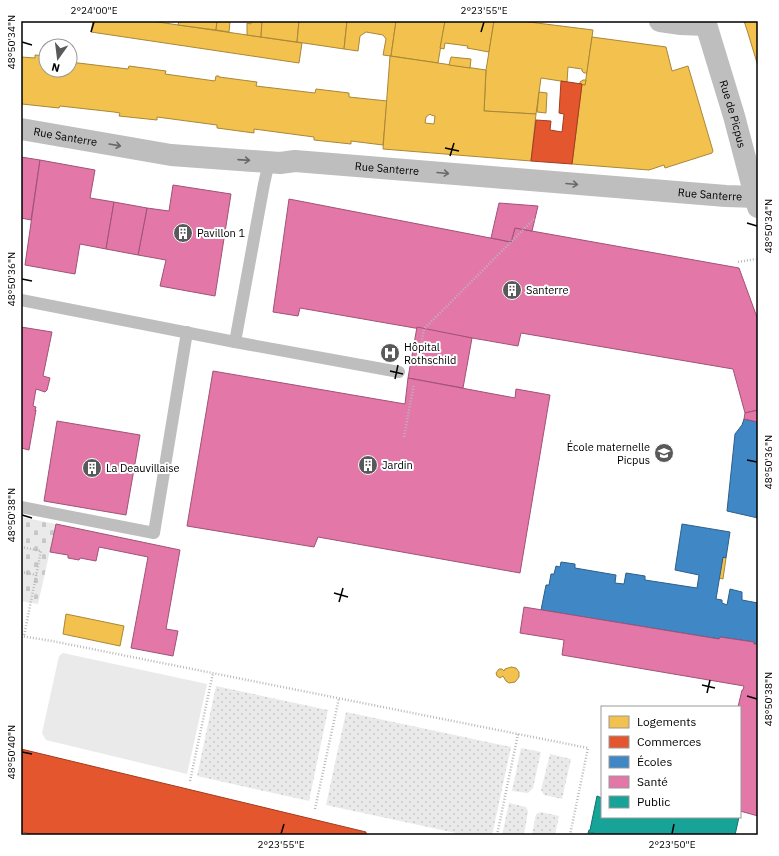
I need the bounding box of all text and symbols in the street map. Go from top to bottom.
text: 2°24'00"E [70,4,118,17]
text: 2°23'55"E [460,4,508,17]
text: 48°50'34"N [5,15,18,69]
north arrow [38,38,78,78]
text: N [50,60,61,75]
street label: Rue de Picpus [716,78,749,149]
street label: Rue Santerre [32,124,98,149]
one-way arrow [108,141,121,149]
one-way arrow [237,157,250,164]
street label: Rue Santerre [354,159,420,178]
one-way arrow [436,170,449,177]
one-way arrow [565,180,578,187]
street label: Rue Santerre [677,185,742,204]
text: 48°50'34"N [762,199,775,253]
building icon: Pavillon 1 [172,222,194,244]
place label: Pavillon 1 [197,226,245,240]
text: 48°50'36"N [5,252,18,306]
building icon: Santerre [501,279,523,301]
place label: Santerre [526,283,568,297]
place label: Hôpital Rothschild [404,340,456,367]
hospital icon: Hôpital Rothschild [379,342,401,364]
text: 48°50'36"N [762,435,775,489]
place label: École maternelle Picpus [567,440,650,467]
school or university icon: École maternelle Picpus [653,442,675,464]
building icon: Jardin [357,454,379,476]
building icon: La Deauvillaise [81,457,103,479]
place label: Jardin [382,458,413,472]
place label: La Deauvillaise [106,461,180,475]
text: 48°50'38"N [5,488,18,542]
text: 48°50'38"N [762,672,775,726]
legend [601,706,741,818]
text: Logements [637,714,697,729]
text: 48°50'40"N [5,725,18,779]
text: Commerces [637,734,702,749]
text: Écoles [637,754,672,769]
text: Santé [637,774,668,789]
text: Public [637,794,670,809]
text: 2°23'55"E [257,838,305,851]
text: 2°23'50"E [648,838,696,851]

